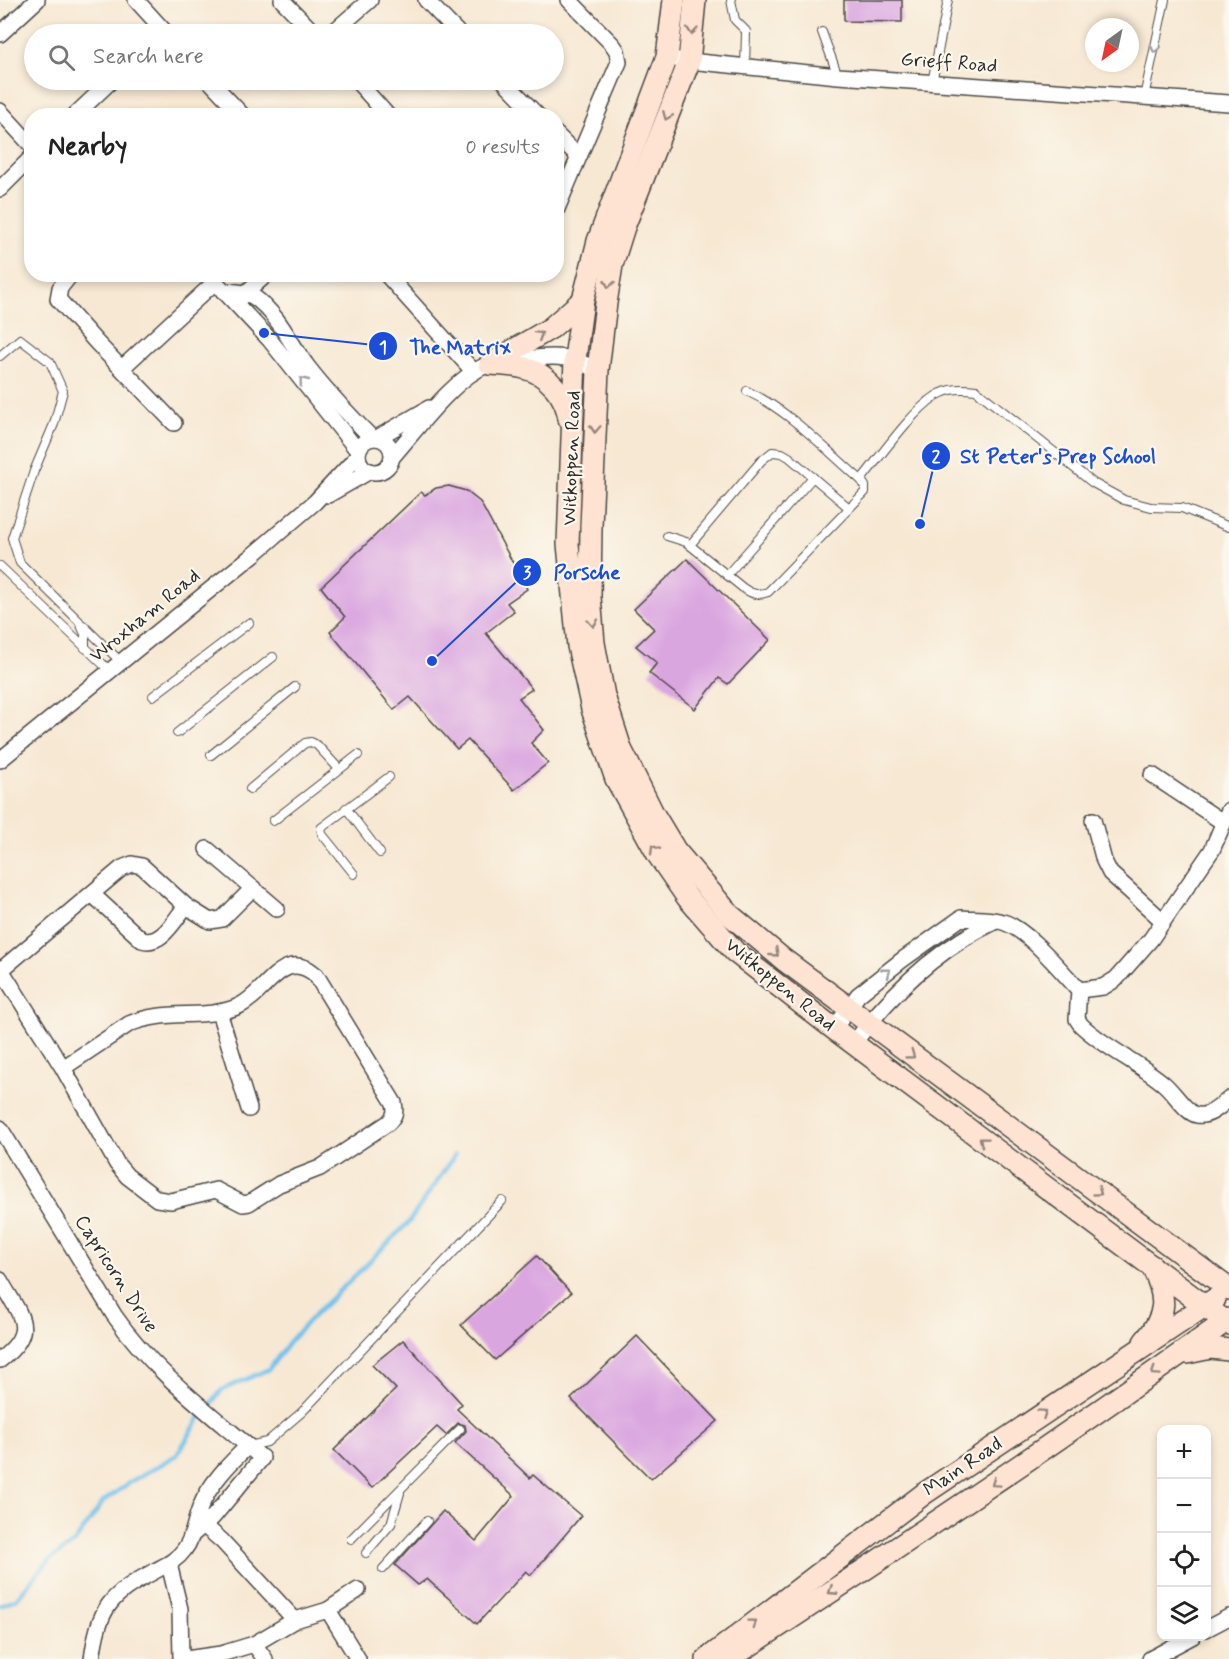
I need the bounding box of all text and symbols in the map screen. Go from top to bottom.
north arrow [1085,18,1139,72]
search box [24,24,564,90]
one-way arrow [686,26,699,35]
icon: search [45,41,78,74]
text: Search here [93,43,204,71]
one-way arrow [1149,43,1162,53]
street label: Grieff Road [900,46,998,80]
one-way arrow [662,110,674,121]
text: Nearby [48,130,127,164]
text: 0 results [466,134,540,161]
one-way arrow [603,278,616,288]
callout: The Matrix [368,327,522,366]
one-way arrow [533,331,543,343]
text: The Matrix [409,334,511,362]
text: 1 [379,336,387,360]
one-way arrow [300,377,311,388]
street label: Witkoppen Road [556,390,588,526]
one-way arrow [589,424,602,433]
callout: St Peter's Prep School [921,437,1166,476]
text: St Peter's Prep School [960,443,1156,471]
text: 2 [932,445,941,469]
callout: Porsche [512,552,632,591]
text: Porsche [554,559,621,587]
text: 3 [523,561,532,585]
street label: Wroxham Road [84,563,206,669]
one-way arrow [586,619,599,628]
one-way arrow [650,845,661,855]
street label: Witkoppen Road [719,932,841,1038]
one-way arrow [768,946,779,957]
one-way arrow [880,968,891,979]
one-way arrow [905,1048,916,1059]
one-way arrow [979,1138,990,1149]
one-way arrow [1092,1185,1103,1196]
street label: Capricorn Drive [68,1210,164,1338]
one-way arrow [1151,1365,1162,1376]
one-way arrow [1036,1409,1047,1420]
map controls [1157,1425,1211,1641]
button: + [1157,1425,1211,1479]
street label: Main Road [918,1431,1008,1503]
one-way arrow [990,1476,1001,1487]
button: − [1157,1479,1211,1533]
button: locate [1157,1533,1211,1587]
one-way arrow [828,1584,839,1595]
button: layers [1157,1587,1211,1641]
one-way arrow [746,1619,757,1630]

